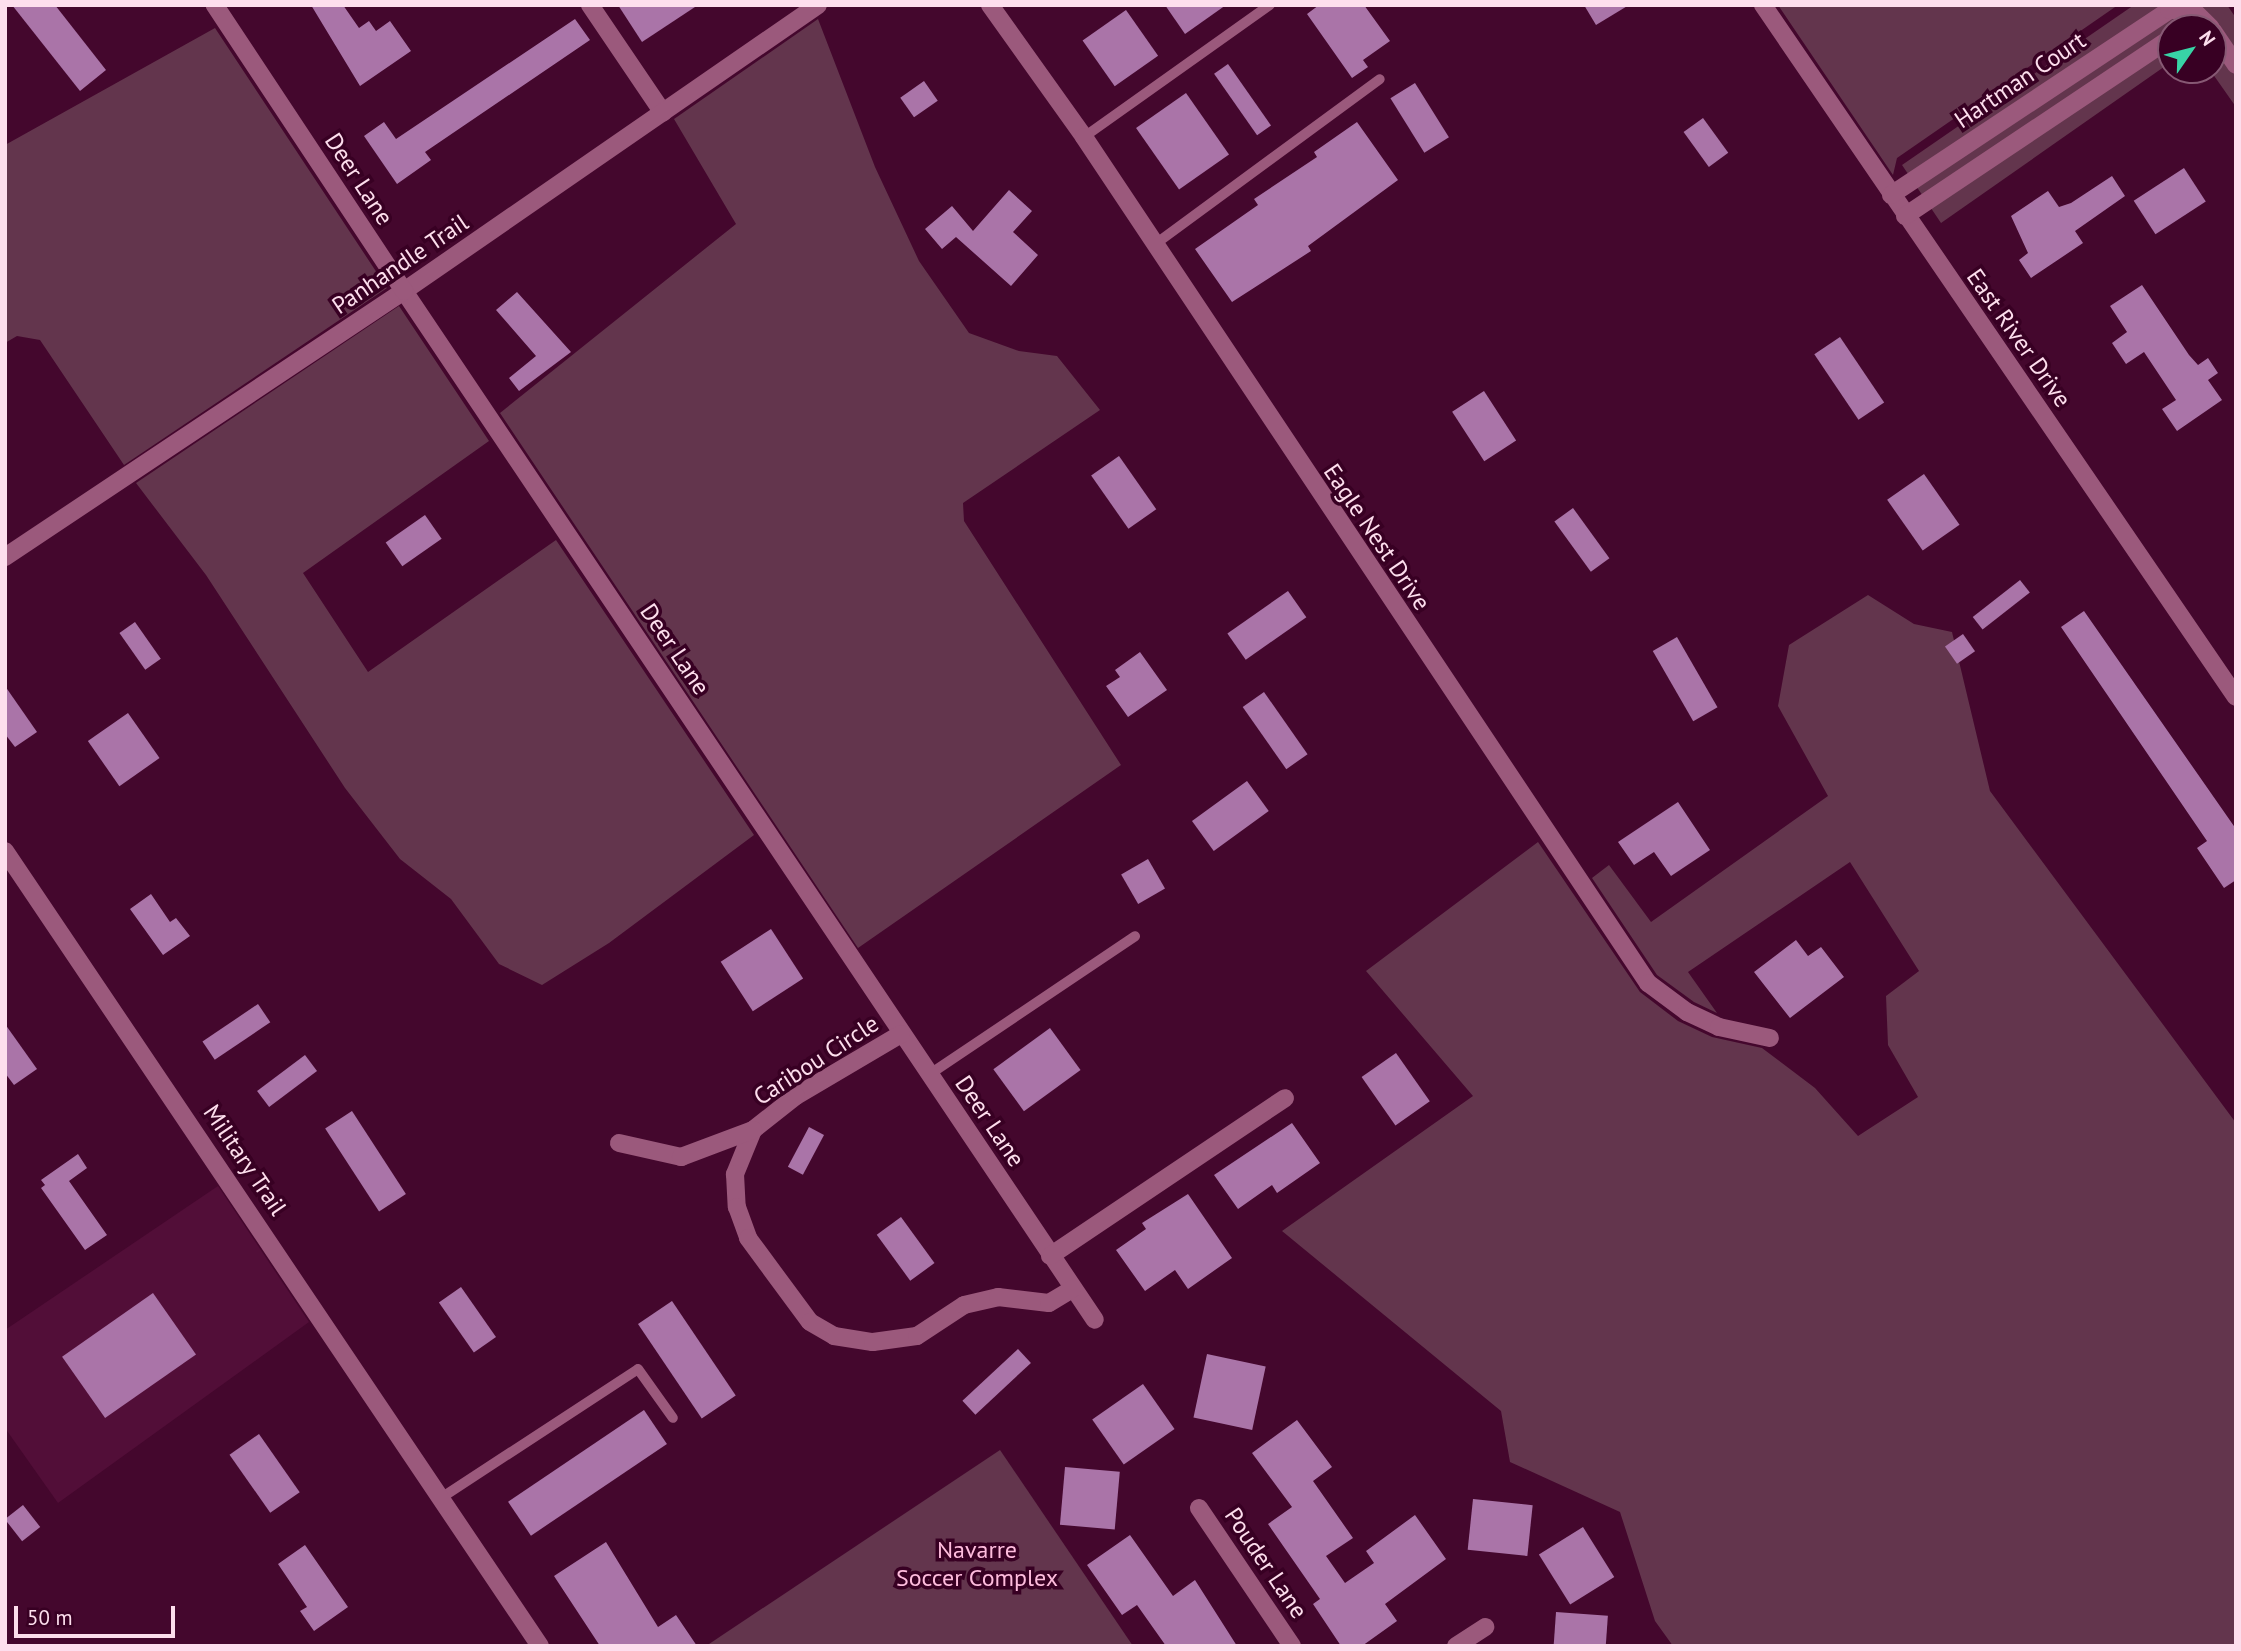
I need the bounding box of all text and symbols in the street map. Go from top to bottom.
north arrow [2157,14,2227,84]
street label: Hartman Court [1949,26,2091,134]
text: N [2194,26,2221,50]
street label: Deer Lane [319,128,399,230]
street label: Panhandle Trail [326,208,474,320]
street label: East River Drive [1961,263,2077,413]
street label: Eagle Nest Drive [1318,458,1436,616]
street label: Deer Lane [634,598,716,700]
street label: Caribou Circle [748,1009,884,1111]
street label: Deer Lane [949,1070,1031,1172]
street label: Military Trail [197,1098,293,1222]
street label: Pouder Lane [1219,1502,1313,1624]
park label: Navarre Soccer Complex [896,1536,1058,1592]
scale bar [18,1592,178,1636]
text: 50 m [27,1604,73,1631]

